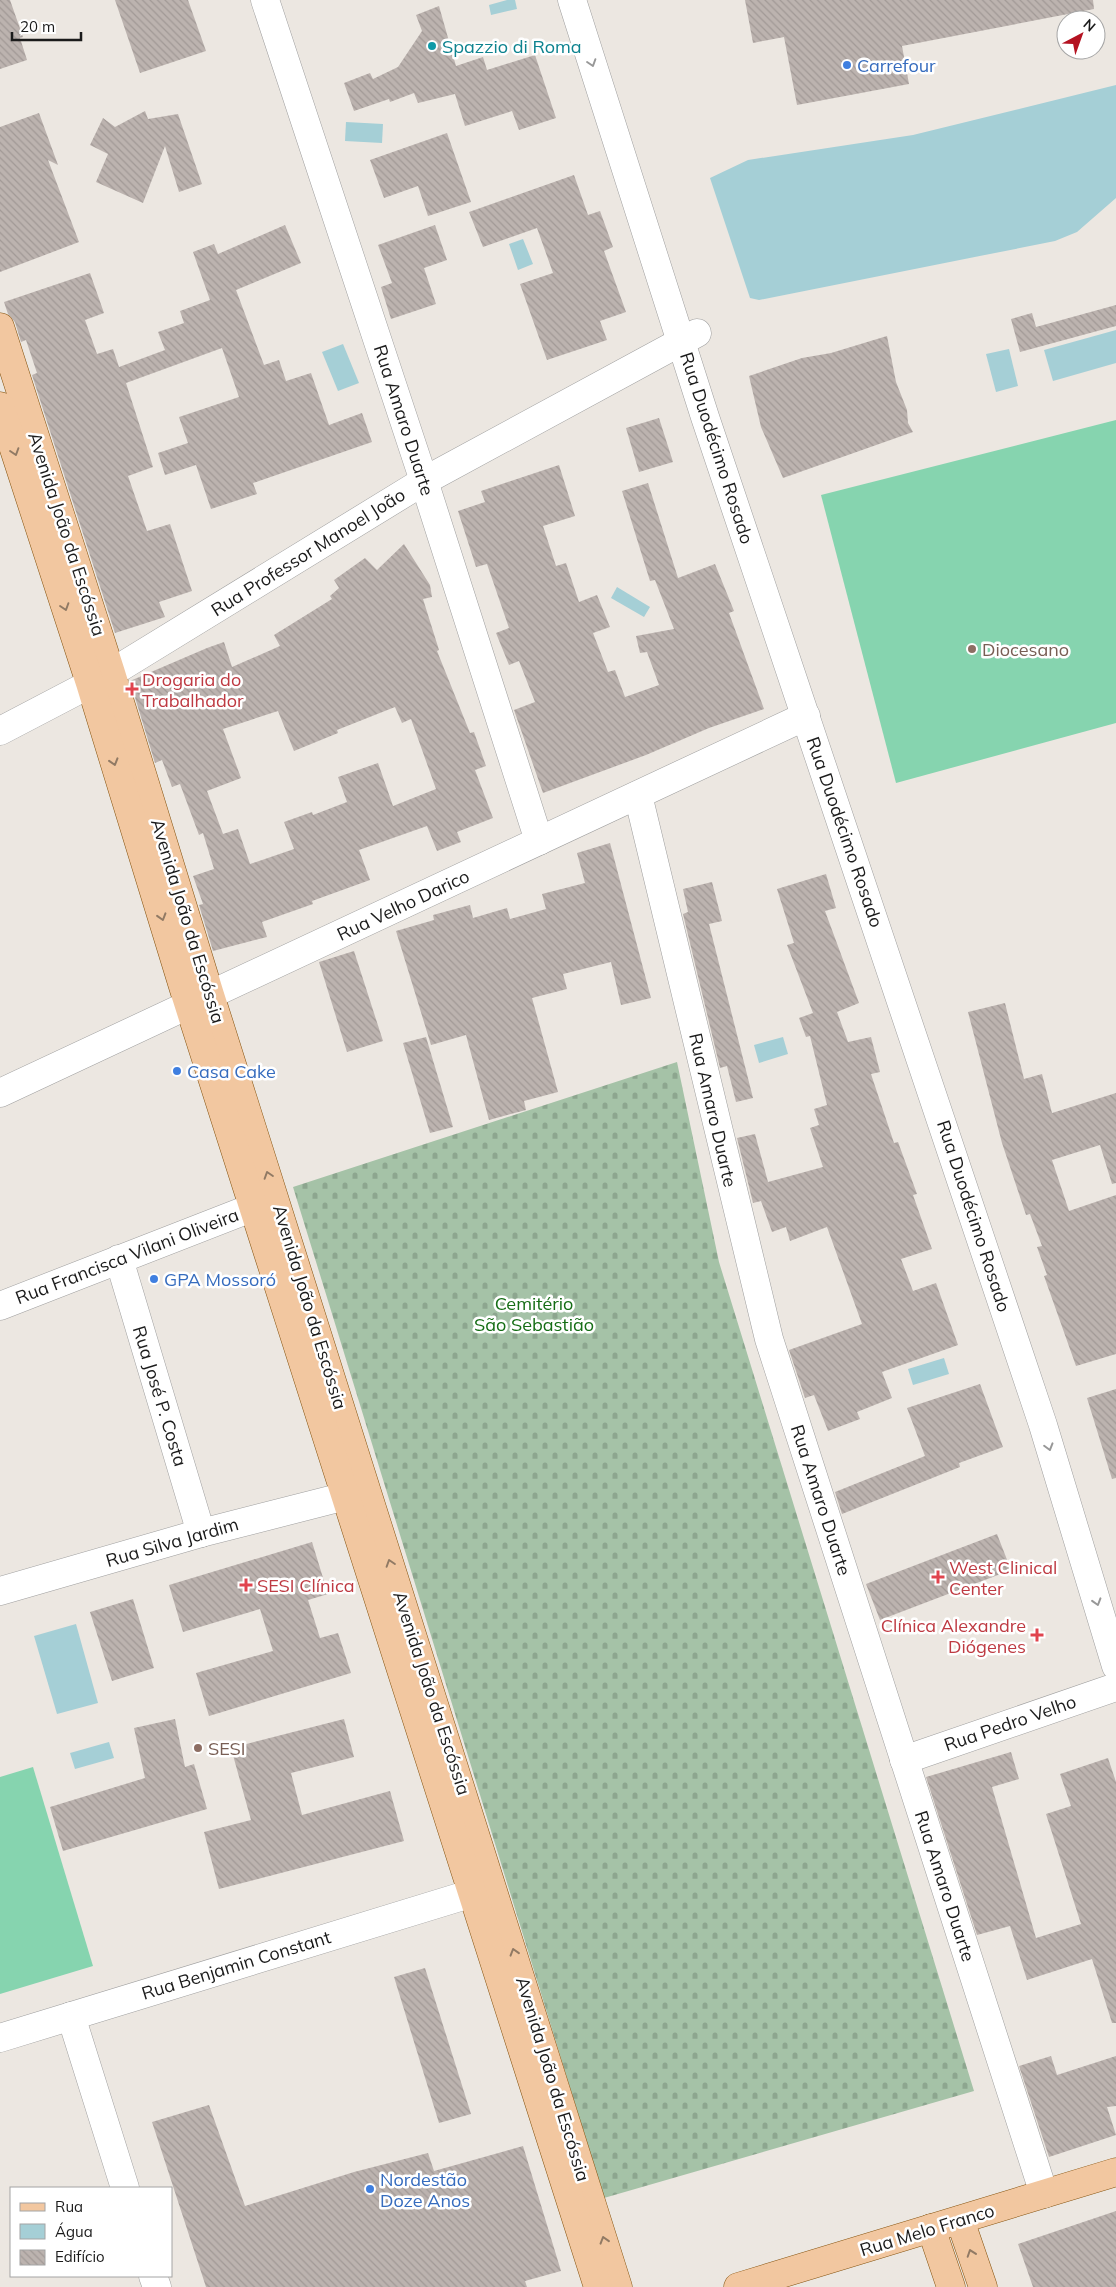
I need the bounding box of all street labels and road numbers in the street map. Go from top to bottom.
street label: Rua Amaro Duarte [369,342,439,498]
street label: Rua Duodécimo Rosado [675,349,759,547]
street label: Avenida João da Escóssia [23,429,111,639]
street label: Rua Professor Manoel João [207,483,409,621]
street label: Rua Duodécimo Rosado [802,734,888,930]
street label: Avenida João da Escóssia [146,816,230,1026]
street label: Rua Velho Darico [333,864,473,946]
street label: Rua Amaro Duarte [684,1031,742,1189]
street label: Rua Duodécimo Rosado [932,1117,1016,1315]
street label: Avenida João da Escóssia [268,1202,352,1412]
street label: Rua Francisca Vilani Oliveira [12,1203,242,1309]
street label: Rua José P. Costa [128,1323,192,1469]
street label: Rua Amaro Duarte [786,1422,856,1578]
street label: Rua Silva Jardim [103,1512,241,1572]
street label: Avenida João da Escóssia [388,1588,476,1798]
street label: Rua Pedro Velho [941,1690,1079,1756]
street label: Rua Amaro Duarte [910,1808,980,1964]
street label: Rua Benjamin Constant [139,1925,333,2005]
street label: Avenida João da Escóssia [511,1974,595,2184]
street label: Rua Melo Franco [857,2199,997,2261]

